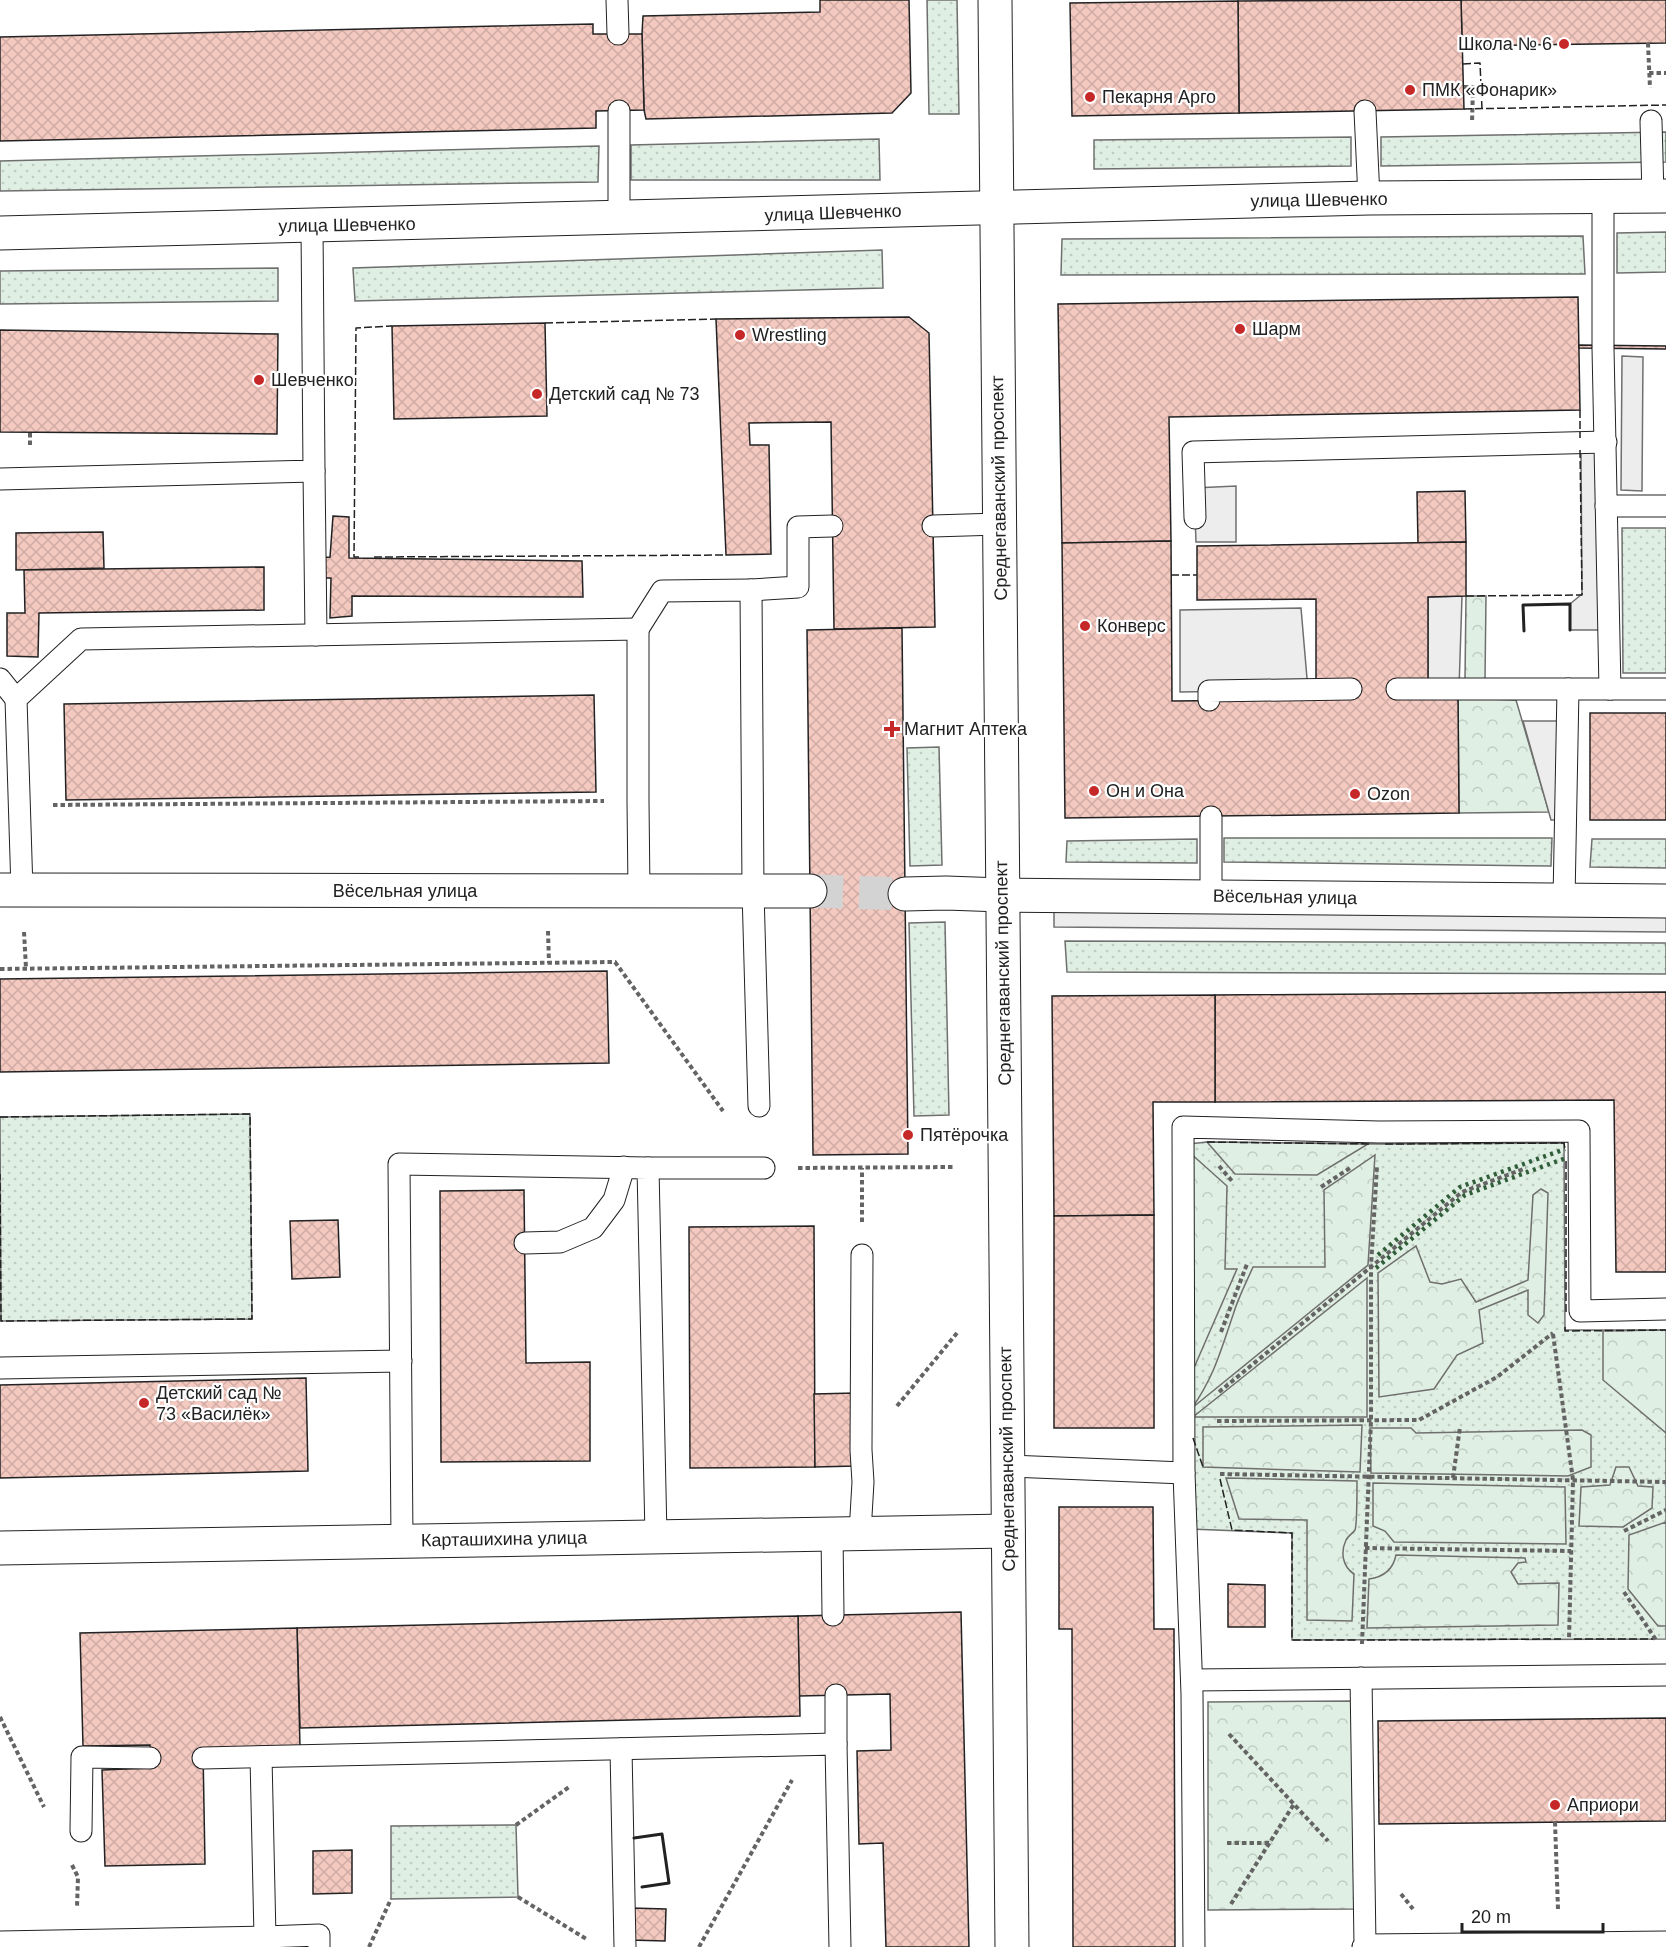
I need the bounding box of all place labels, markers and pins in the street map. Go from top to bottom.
place label: Школа № 6 [1458,34,1552,54]
marker: Школа № 6 [1557,37,1571,51]
place label: ПМК «Фонарик» [1422,80,1557,100]
marker: ПМК «Фонарик» [1403,83,1417,97]
place label: Пекарня Арго [1102,87,1216,107]
marker: Пекарня Арго [1083,90,1097,104]
place label: Шарм [1252,319,1301,339]
marker: Шарм [1233,322,1247,336]
place label: Wrestling [752,325,827,345]
marker: Wrestling [733,328,747,342]
place label: Шевченко [271,370,354,390]
marker: Шевченко [252,373,266,387]
place label: Детский сад № 73 [549,384,699,404]
marker: Детский сад № 73 [530,387,544,401]
place label: Конверс [1097,616,1166,636]
marker: Конверс [1078,619,1092,633]
place label: Магнит Аптека [904,719,1028,739]
marker: Магнит Аптека [885,722,899,736]
place label: Он и Она [1106,781,1185,801]
marker: Он и Она [1087,784,1101,798]
place label: Ozon [1367,784,1410,804]
marker: Ozon [1348,787,1362,801]
place label: Пятёрочка [920,1125,1009,1145]
marker: Пятёрочка [901,1128,915,1142]
place label: Детский сад № 73 «Василёк» [156,1383,281,1424]
marker: Детский сад № 73 «Василёк» [137,1396,151,1410]
place label: Априори [1567,1795,1639,1815]
marker: Априори [1548,1798,1562,1812]

